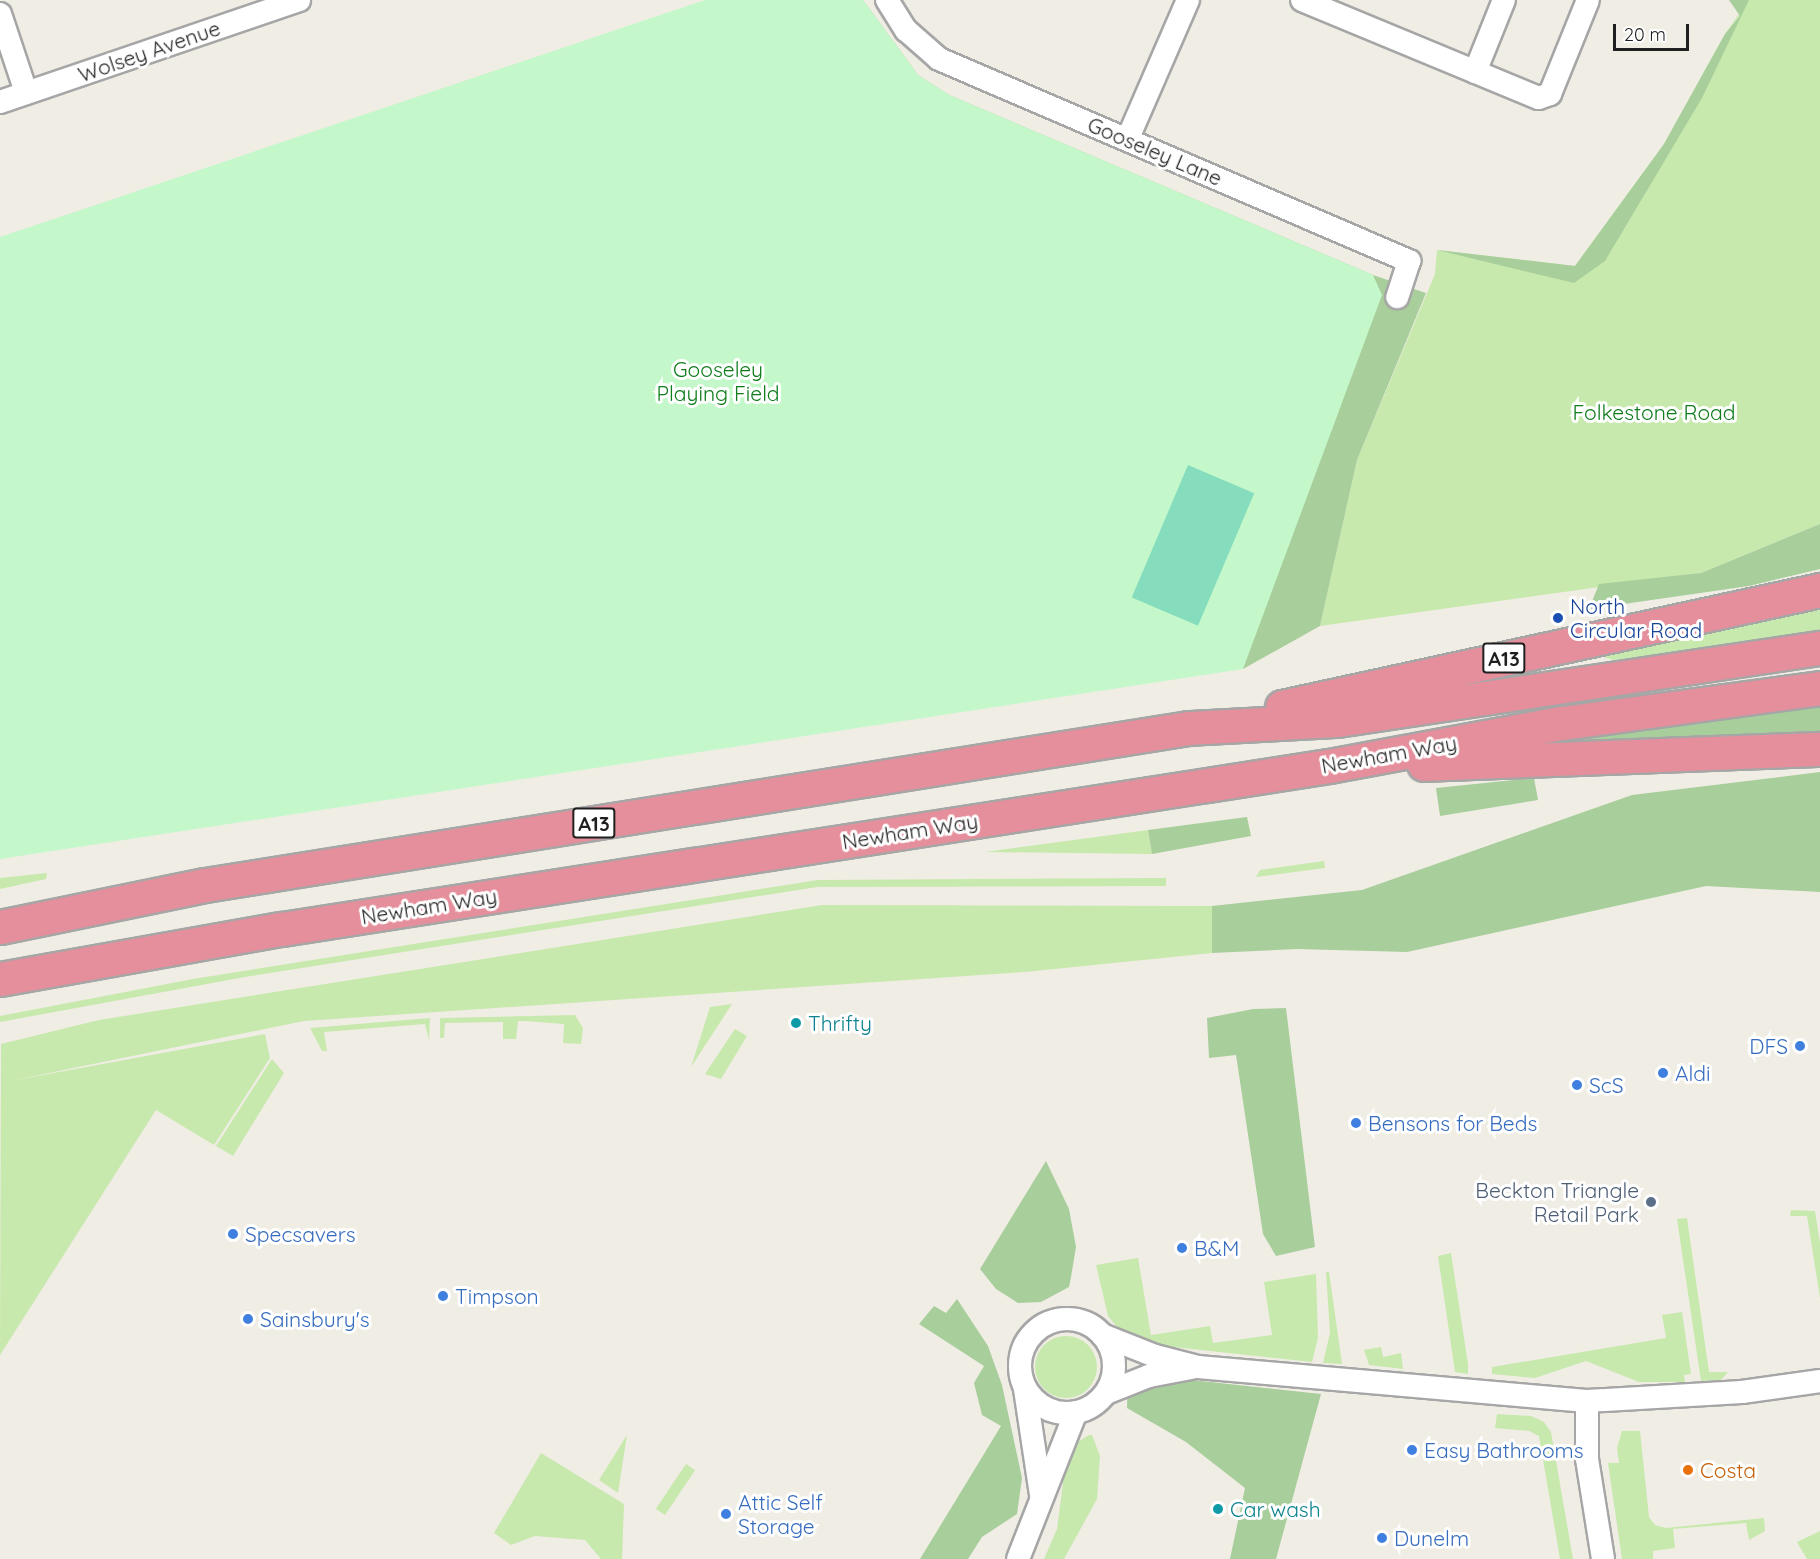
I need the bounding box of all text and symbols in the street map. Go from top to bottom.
scale bar [1616,12,1692,50]
street label: Wolsey Avenue [75,15,223,87]
text: 20 m [1624,23,1666,46]
street label: Gooseley Lane [1084,111,1226,191]
park label: Gooseley Playing Field [656,356,780,406]
park label: Folkestone Road [1572,399,1736,425]
place label: North Circular Road [1570,593,1702,643]
marker: North Circular Road [1551,611,1565,625]
road number: A13 [1482,641,1526,675]
street label: Newham Way [1319,730,1459,778]
road number: A13 [572,806,616,840]
street label: Newham Way [840,808,980,854]
street label: Newham Way [359,883,499,929]
place label: Thrifty [808,1010,872,1036]
marker: Thrifty [789,1016,803,1030]
place label: DFS [1749,1033,1788,1059]
marker: DFS [1793,1039,1807,1053]
place label: Aldi [1675,1060,1710,1086]
marker: Aldi [1656,1066,1670,1080]
place label: ScS [1589,1072,1623,1098]
marker: ScS [1570,1078,1584,1092]
place label: Bensons for Beds [1368,1110,1537,1136]
marker: Bensons for Beds [1349,1116,1363,1130]
place label: Beckton Triangle Retail Park [1475,1177,1639,1227]
marker: Beckton Triangle Retail Park [1644,1195,1658,1209]
place label: Specsavers [245,1221,356,1247]
marker: Specsavers [226,1227,240,1241]
place label: B&M [1194,1235,1239,1261]
marker: B&M [1175,1241,1189,1255]
place label: Timpson [455,1283,539,1309]
marker: Timpson [436,1289,450,1303]
place label: Sainsbury's [260,1306,370,1332]
marker: Sainsbury's [241,1312,255,1326]
place label: Easy Bathrooms [1424,1437,1584,1463]
marker: Easy Bathrooms [1405,1443,1419,1457]
place label: Costa [1700,1457,1756,1483]
marker: Costa [1681,1463,1695,1477]
place label: Attic Self Storage [738,1489,823,1539]
place label: Car wash [1230,1496,1321,1522]
marker: Car wash [1211,1502,1225,1516]
marker: Attic Self Storage [719,1507,733,1521]
place label: Dunelm [1394,1525,1469,1551]
marker: Dunelm [1375,1531,1389,1545]

